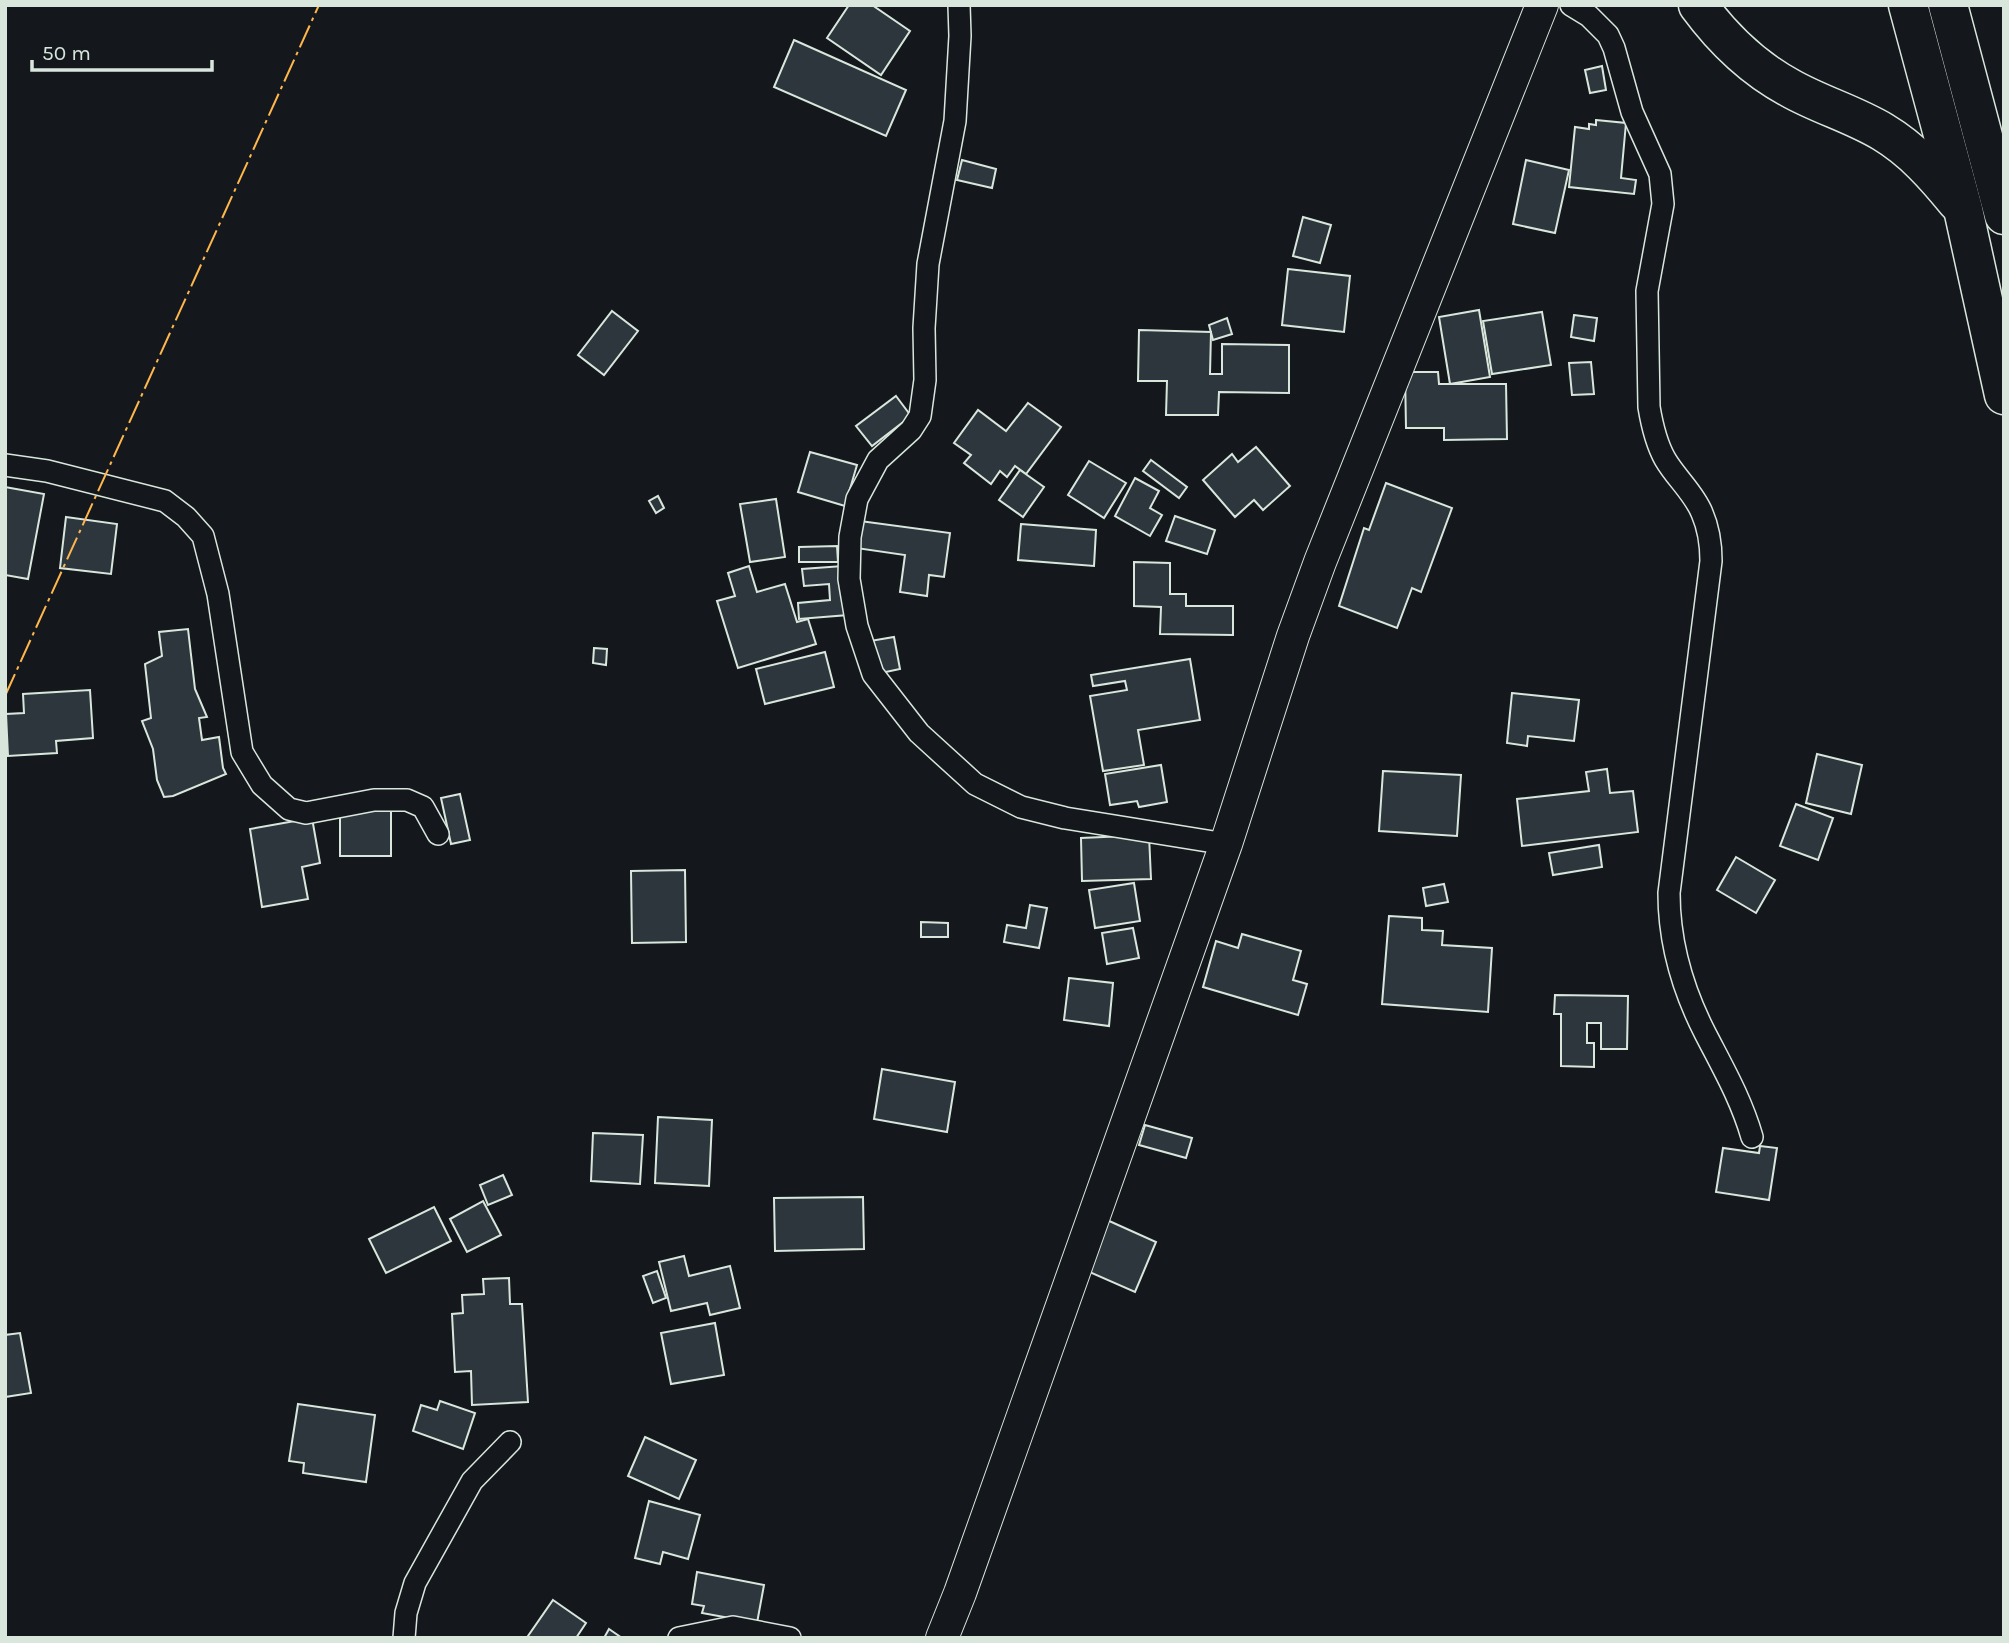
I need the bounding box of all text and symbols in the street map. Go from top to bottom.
scale bar [32,28,212,72]
text: 50 m [42,41,91,65]

